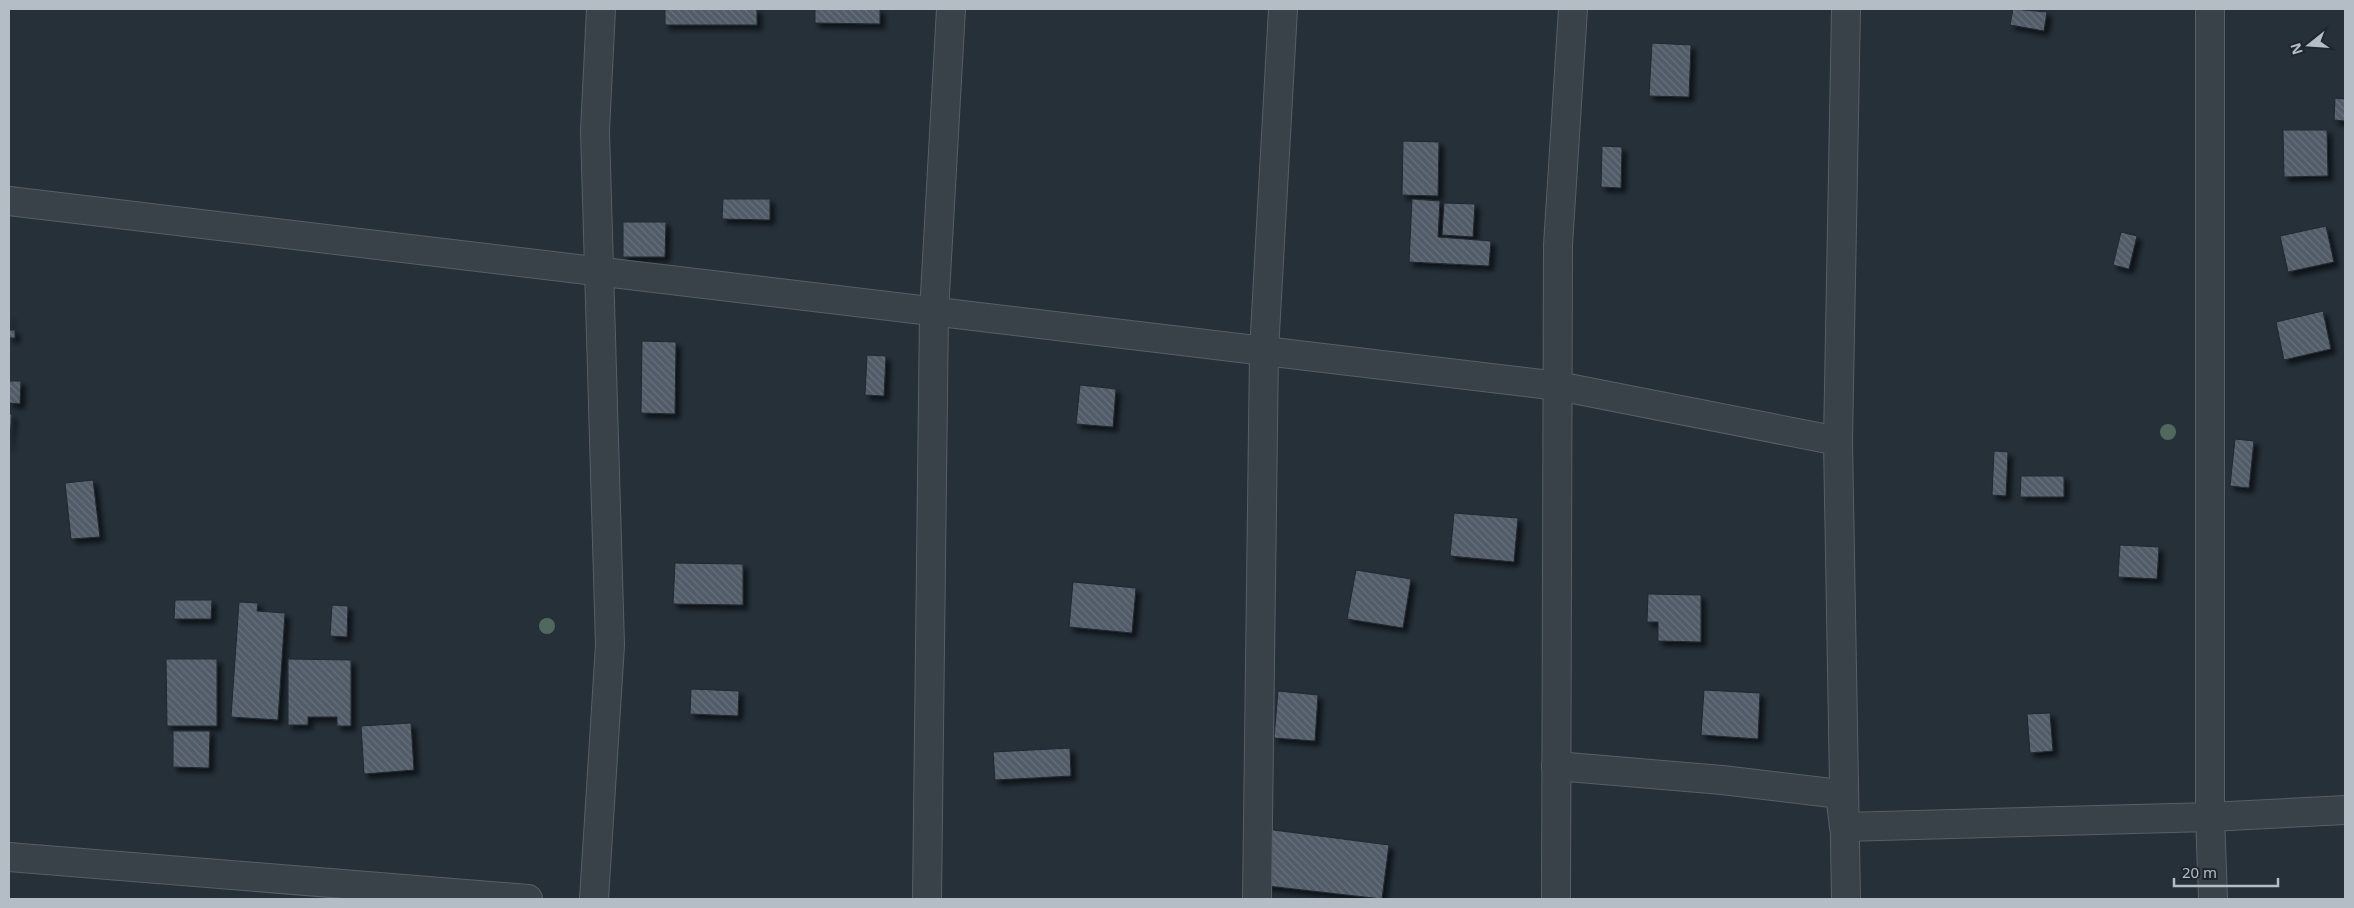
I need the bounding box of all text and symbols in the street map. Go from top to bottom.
north arrow [2284,20,2334,70]
text: N [2285,41,2307,57]
scale bar [2174,856,2278,888]
text: 20 m [2182,862,2217,882]

